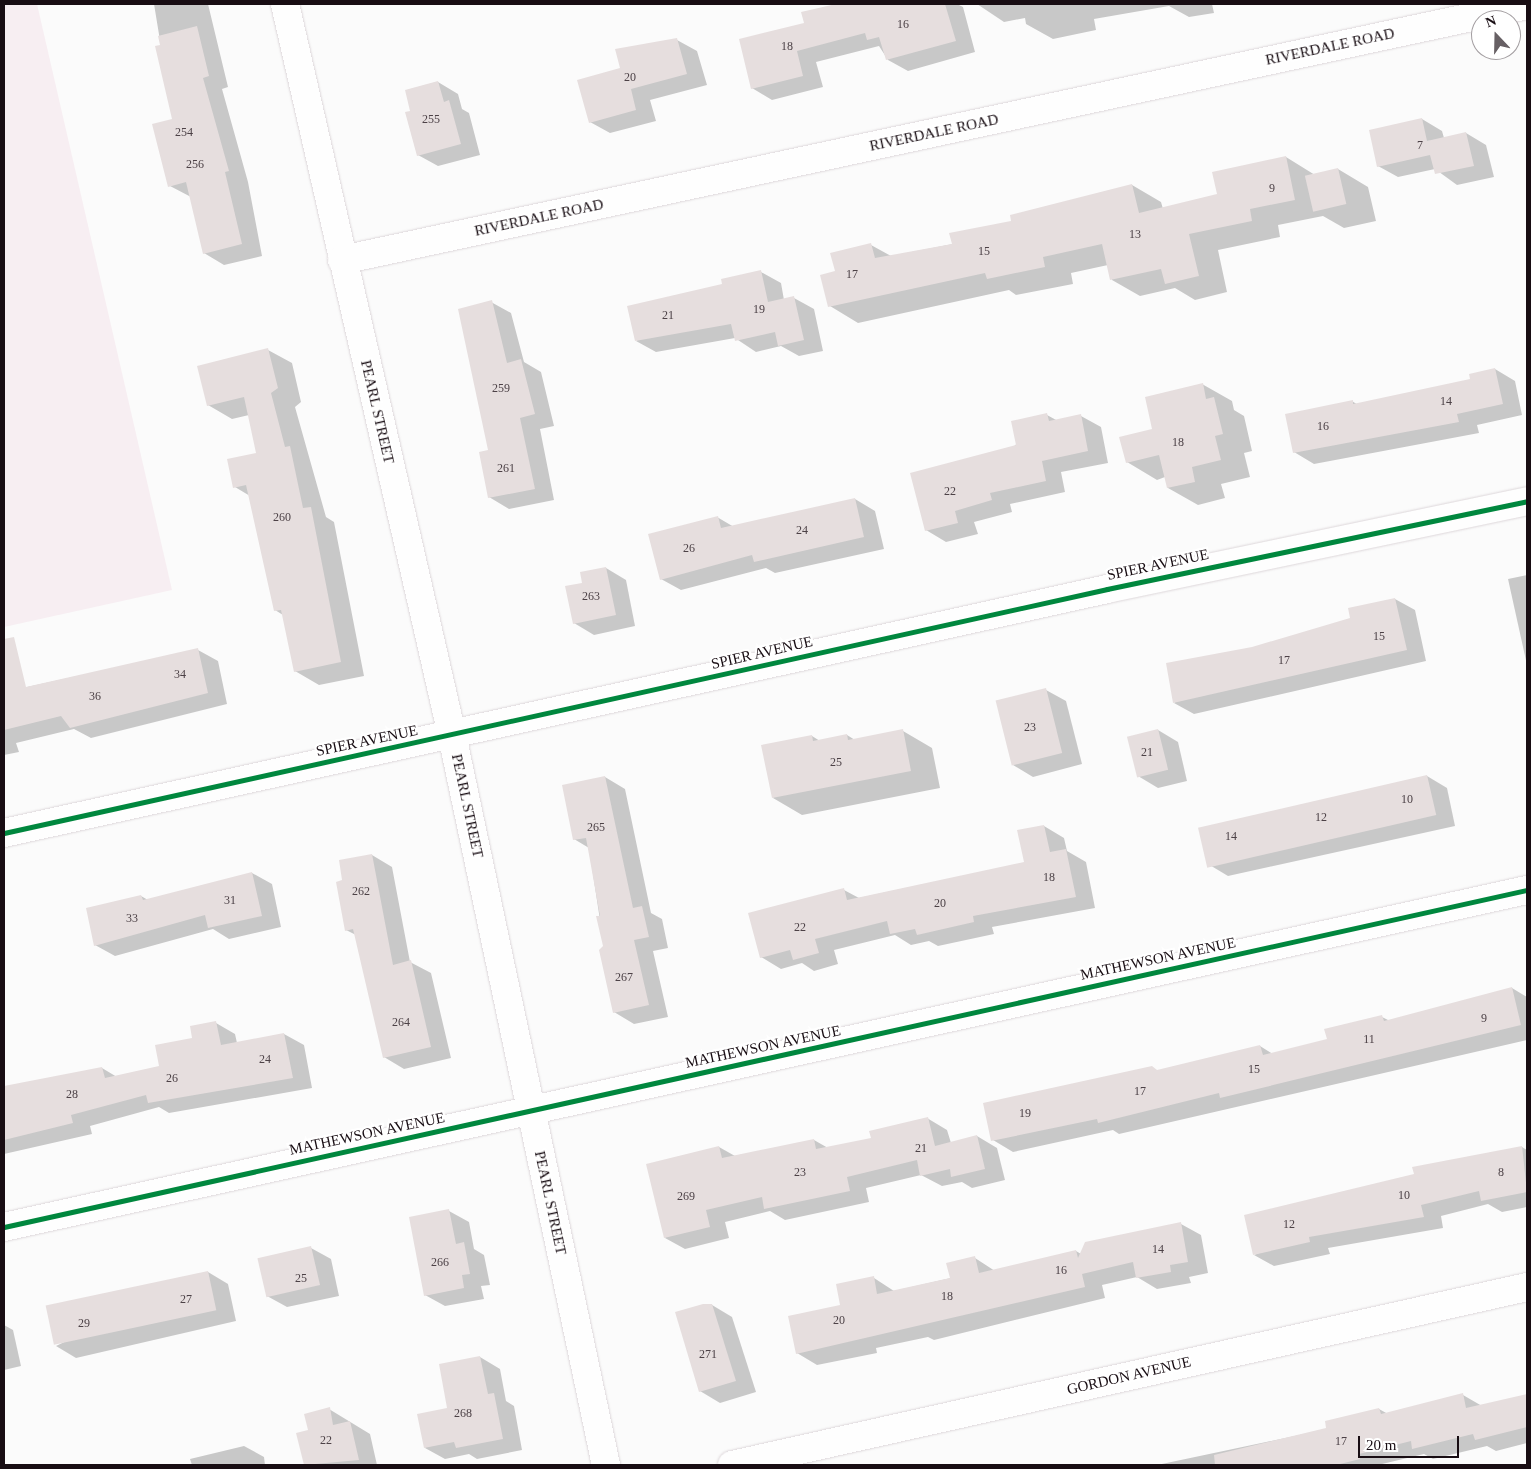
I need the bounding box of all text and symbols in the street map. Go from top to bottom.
north arrow [1471,10,1521,60]
text: N [1483,13,1498,30]
house number: 16 [897,18,909,32]
street label: RIVERDALE ROAD [1264,25,1396,69]
house number: 18 [781,40,793,54]
house number: 20 [624,71,636,85]
street label: RIVERDALE ROAD [868,111,1000,155]
house number: 255 [422,113,440,127]
house number: 254 [175,126,193,140]
house number: 7 [1417,139,1423,153]
house number: 256 [186,158,204,172]
house number: 9 [1269,182,1275,196]
street label: RIVERDALE ROAD [473,196,605,240]
house number: 13 [1129,228,1141,242]
house number: 15 [978,245,990,259]
house number: 17 [846,268,858,282]
house number: 19 [753,303,765,317]
house number: 21 [662,309,674,323]
street label: PEARL STREET [356,358,398,466]
house number: 259 [492,382,510,396]
house number: 14 [1440,395,1452,409]
house number: 16 [1317,420,1329,434]
house number: 18 [1172,436,1184,450]
house number: 261 [497,462,515,476]
house number: 22 [944,485,956,499]
house number: 260 [273,511,291,525]
house number: 24 [796,524,808,538]
house number: 26 [683,542,695,556]
street label: SPIER AVENUE [1105,545,1211,585]
house number: 263 [582,590,600,604]
house number: 15 [1373,630,1385,644]
street label: SPIER AVENUE [709,632,815,674]
house number: 17 [1278,654,1290,668]
house number: 34 [174,668,186,682]
house number: 36 [89,690,101,704]
street label: SPIER AVENUE [314,721,420,761]
house number: 23 [1024,721,1036,735]
house number: 21 [1141,746,1153,760]
street label: PEARL STREET [447,752,487,860]
house number: 25 [830,756,842,770]
house number: 10 [1401,793,1413,807]
house number: 12 [1315,811,1327,825]
house number: 265 [587,821,605,835]
house number: 14 [1225,830,1237,844]
house number: 18 [1043,871,1055,885]
house number: 262 [352,885,370,899]
house number: 31 [224,894,236,908]
house number: 20 [934,897,946,911]
house number: 33 [126,912,138,926]
house number: 22 [794,921,806,935]
street label: MATHEWSON AVENUE [1078,934,1238,984]
house number: 267 [615,971,633,985]
house number: 9 [1481,1012,1487,1026]
house number: 264 [392,1016,410,1030]
street label: MATHEWSON AVENUE [683,1022,843,1072]
house number: 11 [1363,1033,1375,1047]
house number: 24 [259,1053,271,1067]
house number: 15 [1248,1063,1260,1077]
house number: 26 [166,1072,178,1086]
house number: 17 [1134,1085,1146,1099]
house number: 28 [66,1088,78,1102]
house number: 19 [1019,1107,1031,1121]
street label: MATHEWSON AVENUE [287,1109,447,1159]
house number: 21 [915,1142,927,1156]
street label: PEARL STREET [530,1149,570,1257]
house number: 23 [794,1166,806,1180]
house number: 8 [1498,1166,1504,1180]
house number: 10 [1398,1189,1410,1203]
house number: 269 [677,1190,695,1204]
house number: 12 [1283,1218,1295,1232]
house number: 14 [1152,1243,1164,1257]
house number: 266 [431,1256,449,1270]
house number: 16 [1055,1264,1067,1278]
house number: 25 [295,1272,307,1286]
house number: 18 [941,1290,953,1304]
house number: 27 [180,1293,192,1307]
house number: 20 [833,1314,845,1328]
house number: 29 [78,1317,90,1331]
house number: 271 [699,1348,717,1362]
street label: GORDON AVENUE [1065,1353,1193,1399]
house number: 268 [454,1407,472,1421]
scale bar [1361,1426,1462,1458]
house number: 22 [320,1434,332,1448]
house number: 17 [1335,1435,1347,1449]
text: 20 m [1366,1437,1396,1453]

